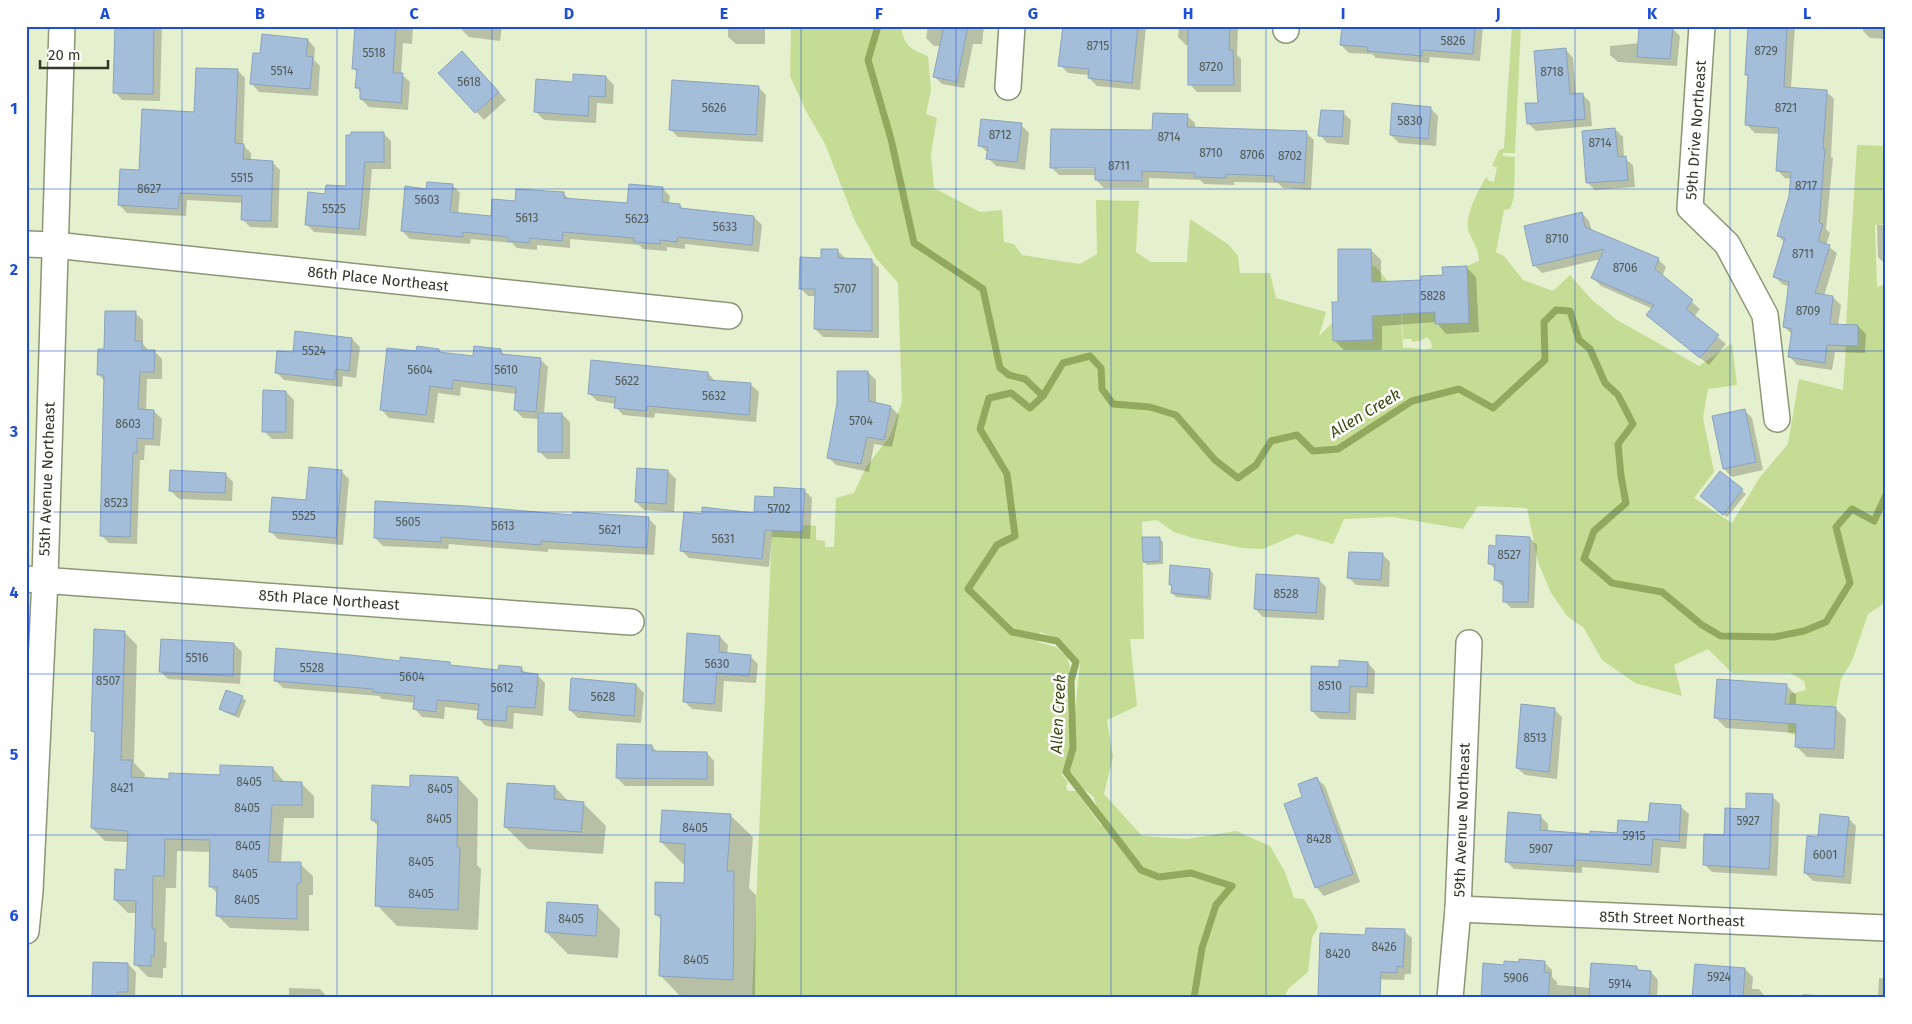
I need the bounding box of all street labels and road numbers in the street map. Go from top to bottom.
street label: 59th Drive Northeast [1682,59,1710,200]
street label: 86th Place Northeast [306,263,450,295]
street label: 55th Avenue Northeast [35,401,59,556]
street label: 85th Place Northeast [258,586,401,614]
street label: 59th Avenue Northeast [1450,742,1474,898]
street label: 85th Street Northeast [1599,907,1746,931]

